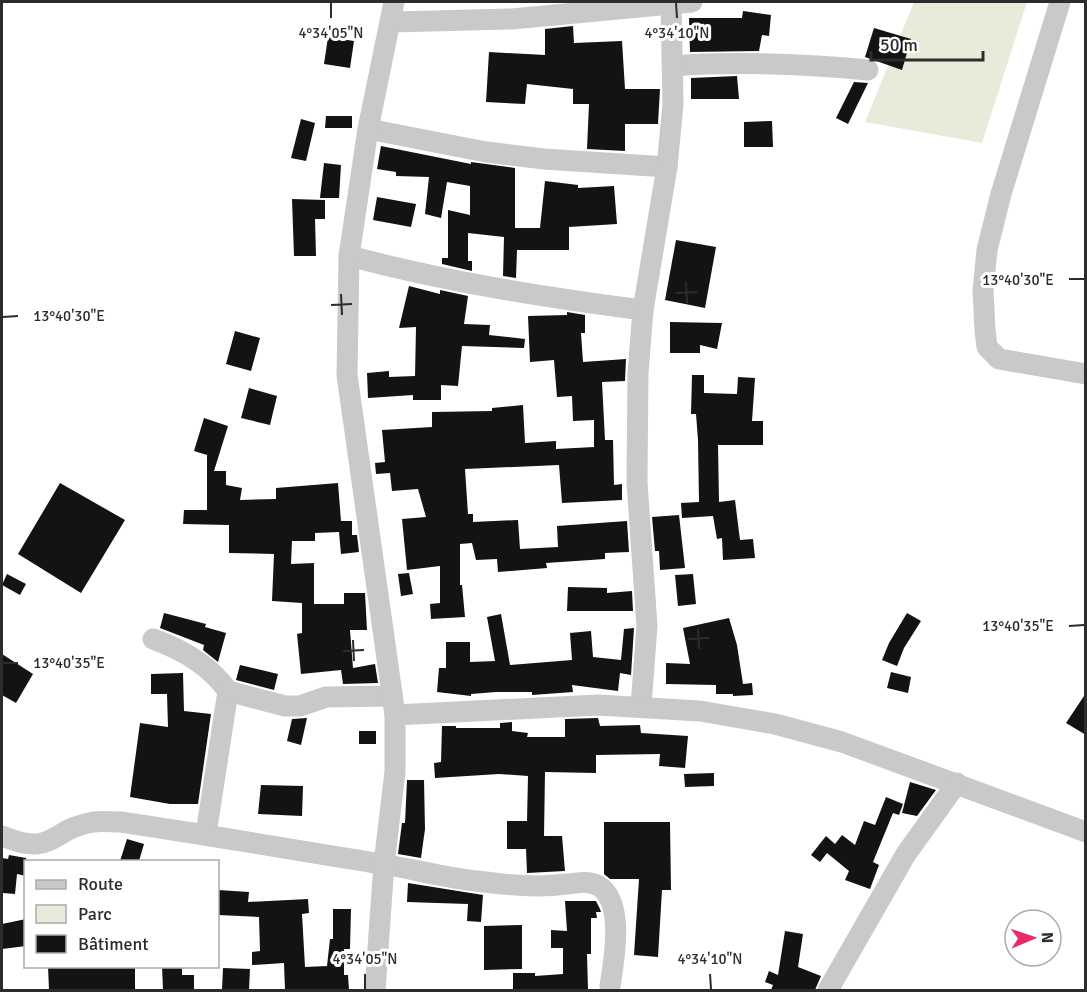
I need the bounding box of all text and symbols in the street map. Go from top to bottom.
text: 4°34'05"N [298,24,364,42]
text: 4°34'10"N [644,24,710,42]
scale bar [871,24,984,62]
text: 50 m [880,34,918,56]
text: 13°40'30"E [982,271,1054,289]
text: 13°40'30"E [33,307,105,325]
text: 13°40'35"E [982,617,1054,635]
text: 13°40'35"E [33,654,105,672]
legend [24,860,219,968]
text: Route [78,873,123,895]
text: Parc [78,903,112,925]
north arrow [1003,908,1063,968]
text: N [1037,932,1057,943]
text: Bâtiment [78,933,149,955]
text: 4°34'05"N [332,950,398,968]
text: 4°34'10"N [677,950,743,968]

